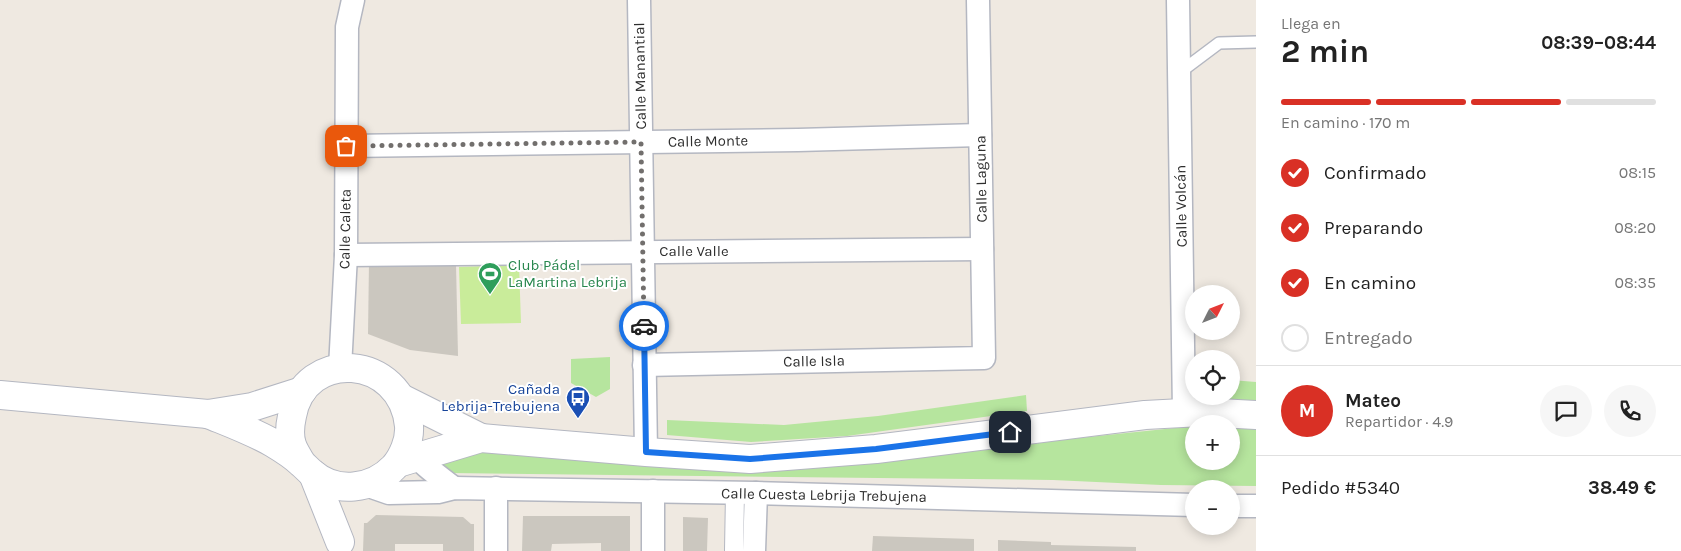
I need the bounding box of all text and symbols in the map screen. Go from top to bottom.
text: Llega en [1281,14,1341,33]
street label: Calle Manantial [630,22,650,130]
text: 08:39–08:44 [1541,32,1656,54]
text: 2 min [1281,33,1369,70]
text: En camino · 170 m [1281,113,1410,132]
pin [325,125,367,167]
street label: Calle Monte [668,131,748,151]
icon: bag [332,132,360,160]
street label: Calle Laguna [971,135,991,223]
icon: check [1281,159,1309,187]
text: Confirmado [1324,162,1426,184]
text: 08:15 [1619,163,1656,182]
street label: Calle Volcán [1171,165,1191,247]
street label: Calle Caleta [335,189,355,269]
icon: check [1281,214,1309,242]
text: Preparando [1324,217,1423,239]
text: 08:20 [1614,218,1656,237]
street label: Calle Valle [659,242,729,260]
place label: Club Pádel LaMartina Lebrija [508,256,627,291]
sports icon: Club Pádel LaMartina Lebrija [477,261,503,295]
icon: check [1281,269,1309,297]
text: En camino [1324,272,1416,294]
text: 08:35 [1615,273,1656,292]
north arrow [1185,285,1240,340]
map controls [1185,285,1240,535]
courier [619,301,669,351]
icon: car [630,312,658,340]
text: Entregado [1324,327,1413,349]
button: locate [1185,350,1240,405]
street label: Calle Isla [783,351,845,371]
place label: Cañada Lebrija-Trebujena [441,380,560,415]
bus stop icon: Cañada Lebrija-Trebujena [565,385,591,419]
button: chat [1540,385,1592,437]
button: phone [1604,385,1656,437]
text: Mateo [1345,390,1401,412]
text: M [1299,400,1315,422]
pin [989,411,1031,453]
text: Repartidor · 4.9 [1345,412,1453,431]
button: + [1185,415,1240,470]
icon: home [996,418,1024,446]
text: Pedido #5340 [1281,477,1400,499]
text: 38.49 € [1588,477,1656,499]
button: − [1185,480,1240,535]
street label: Calle Cuesta Lebrija Trebujena [721,484,927,506]

